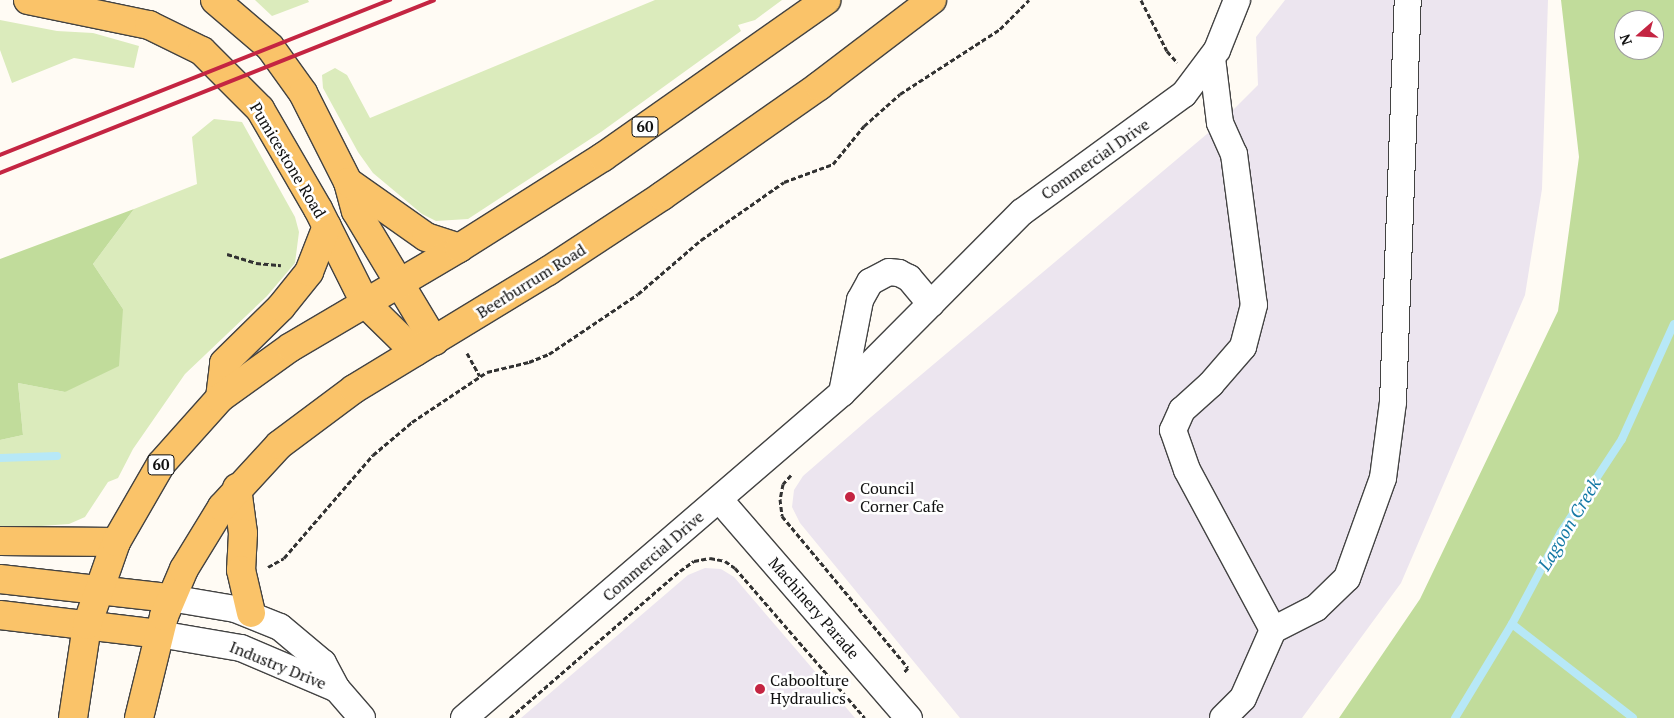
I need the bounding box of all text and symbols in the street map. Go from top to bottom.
north arrow [1614,10,1664,60]
text: N [1615,32,1636,48]
street label: Pumicestone Road [246,99,330,221]
road number: 60 [631,114,659,140]
street label: Commercial Drive [1037,114,1153,204]
street label: Beerburrum Road [473,240,589,322]
road number: 60 [147,452,175,478]
water label: Lagoon Creek [1533,474,1605,574]
place label: Council Corner Cafe [860,478,944,516]
marker: Council Corner Cafe [844,491,856,503]
street label: Commercial Drive [598,507,708,605]
street label: Machinery Parade [765,553,863,663]
street label: Industry Drive [227,637,329,693]
place label: Caboolture Hydraulics [770,670,849,708]
marker: Caboolture Hydraulics [754,683,766,695]

